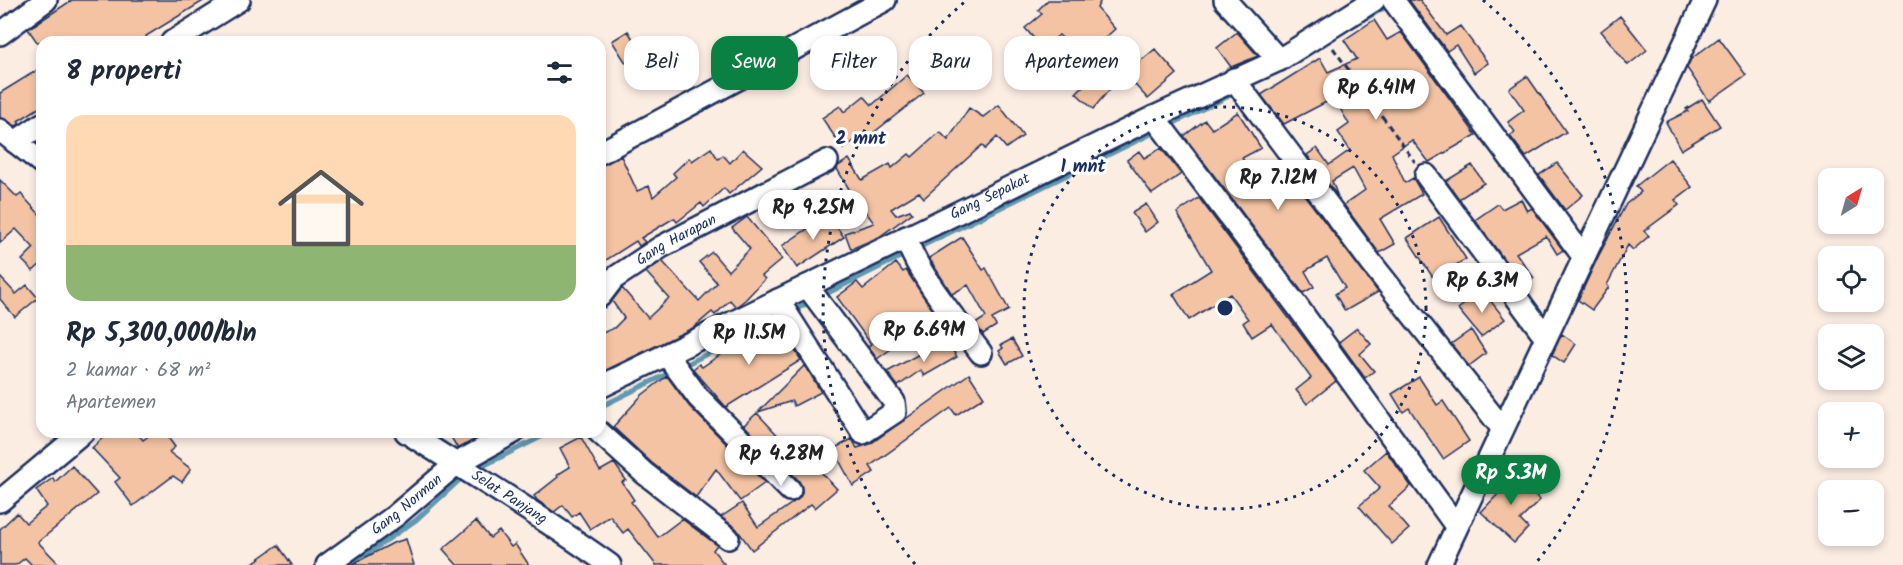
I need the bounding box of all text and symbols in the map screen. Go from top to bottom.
chip: Beli [624,36,699,90]
chip: Sewa [711,36,798,90]
chip: Filter [810,36,897,90]
chip: Baru [909,36,992,90]
chip: Apartemen [1004,36,1140,90]
text: 8 properti [66,51,181,93]
icon: filters [543,56,576,89]
pin: Rp 6.41M [1314,70,1438,121]
text: Rp 6.41M [1337,73,1415,105]
text: 2 mnt [836,125,887,154]
text: 1 mnt [1060,153,1106,182]
icon: home [267,154,375,262]
pin: Rp 7.12M [1216,160,1340,211]
text: Rp 7.12M [1239,163,1317,195]
street label: Gang Sepakat [946,167,1034,227]
north arrow [1818,168,1884,234]
map controls [1818,168,1884,546]
pin: Rp 9.25M [751,190,875,241]
text: Rp 9.25M [772,193,854,225]
street label: Gang Harapan [632,208,721,272]
button: locate [1818,246,1884,312]
pin: Rp 6.3M [1427,263,1537,314]
text: Rp 6.3M [1446,266,1518,298]
centre of rings [1215,298,1235,318]
pin: Rp 6.69M [862,312,986,363]
text: Rp 5,300,000/bln [66,313,257,355]
pin: Rp 11.5M [687,315,811,366]
text: Rp 6.69M [883,315,965,347]
text: Rp 11.5M [713,318,785,350]
button: layers [1818,324,1884,390]
text: 2 kamar · 68 m² [66,355,210,387]
text: Apartemen [66,387,156,419]
button: + [1818,402,1884,468]
pin: Rp 4.28M [719,436,843,487]
text: Rp 4.28M [739,439,823,471]
pin: Rp 5.3M [1456,455,1566,506]
text: Rp 5.3M [1475,458,1547,490]
street label: Selat Panjang [466,464,552,531]
street label: Gang Norman [366,468,448,541]
button: − [1818,480,1884,546]

